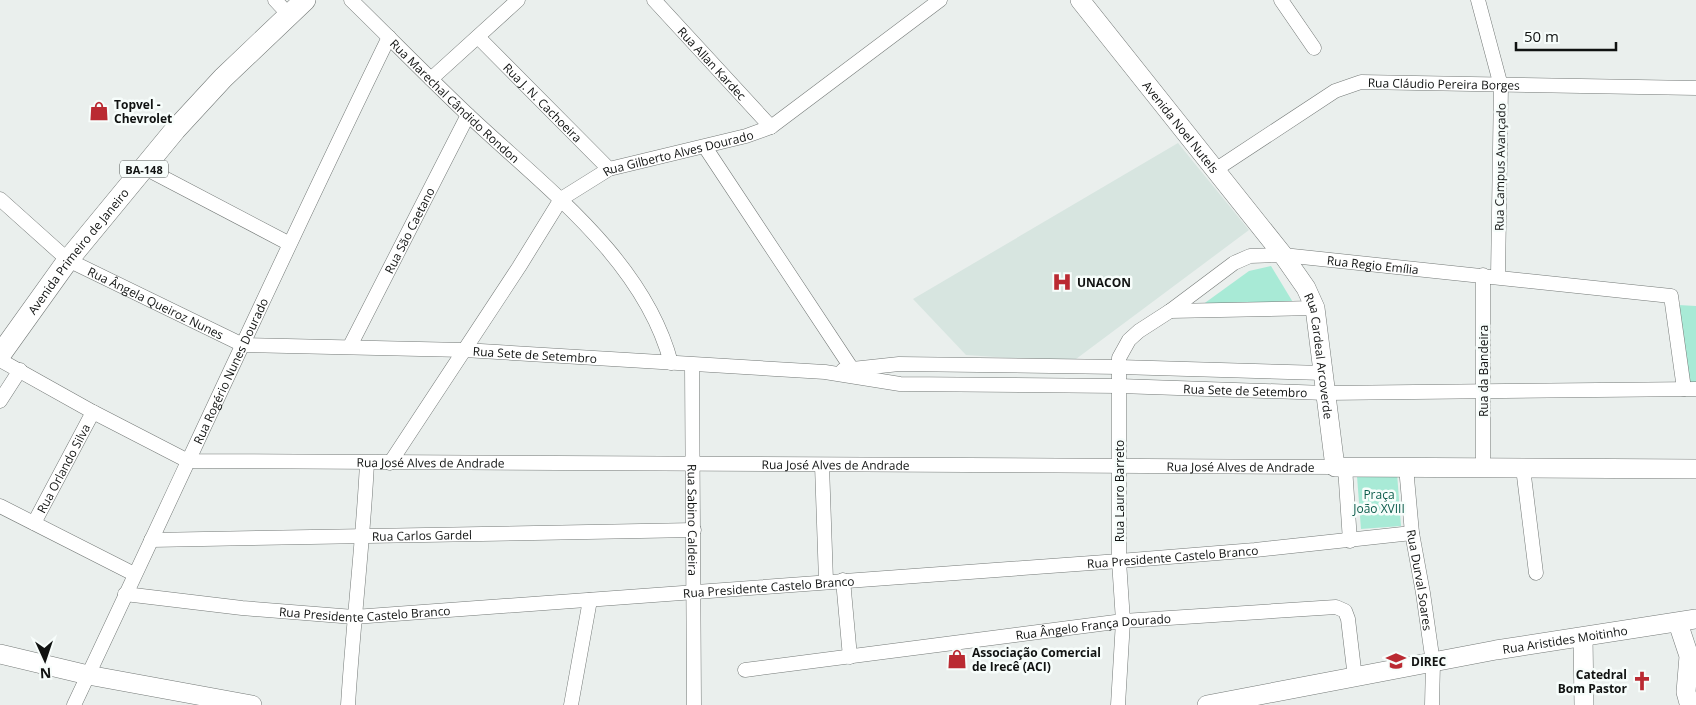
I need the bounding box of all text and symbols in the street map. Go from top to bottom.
scale bar [1516,20,1616,52]
street label: Rua Allan Kardec [674,23,751,104]
text: 50 m [1524,26,1559,46]
street label: Rua Marechal Cândido Rondon [387,35,524,167]
street label: Rua J. N. Cachoeira [500,59,586,146]
street label: Rua Cláudio Pereira Borges [1368,74,1520,93]
street label: Avenida Noel Nutels [1139,77,1223,177]
place label: Topvel - Chevrolet [114,96,172,127]
shop icon: Topvel - Chevrolet [88,100,110,122]
street label: Rua Campus Avançado [1490,103,1510,231]
street label: Rua Gilberto Alves Dourado [599,126,756,180]
road number: BA-148 [120,160,168,178]
street label: Avenida Primeiro de Janeiro [23,184,132,317]
street label: Rua São Caetano [380,184,438,276]
street label: Rua Regio Emília [1326,251,1420,278]
street label: Rua Ângela Queiroz Nunes [85,262,227,343]
hospital icon: UNACON [1051,271,1073,293]
place label: UNACON [1077,274,1131,291]
street label: Rua Cardeal Arcoverde [1301,290,1337,420]
street label: Rua Rogério Nunes Dourado [189,295,272,447]
street label: Rua da Bandeira [1475,325,1492,417]
street label: Rua Sete de Setembro [472,342,597,367]
street label: Rua Sete de Setembro [1183,380,1308,401]
street label: Rua Orlando Silva [32,421,94,516]
street label: Rua Lauro Barreto [1111,440,1128,542]
street label: Rua José Alves de Andrade [357,453,505,471]
street label: Rua José Alves de Andrade [761,456,910,473]
street label: Rua José Alves de Andrade [1166,458,1315,475]
street label: Rua Sabino Caldeira [684,464,702,576]
park label: Praça João XVIII [1352,486,1405,517]
street label: Rua Carlos Gardel [372,526,472,544]
street label: Rua Durval Soares [1403,528,1437,632]
street label: Rua Presidente Castelo Branco [1086,541,1259,572]
street label: Rua Presidente Castelo Branco [682,572,855,601]
street label: Rua Presidente Castelo Branco [278,601,451,626]
street label: Rua Ângelo França Dourado [1015,609,1171,643]
street label: Rua Aristides Moitinho [1501,621,1629,657]
north arrow [20,635,70,685]
place label: Associação Comercial de Irecê (ACI) [972,644,1101,675]
shop icon: Associação Comercial de Irecê (ACI) [946,648,968,670]
school or university icon: DIREC [1385,650,1407,672]
place label: DIREC [1411,653,1446,670]
text: N [40,664,52,683]
place label: Catedral Bom Pastor [1558,666,1628,697]
church icon: Catedral Bom Pastor [1631,670,1653,692]

